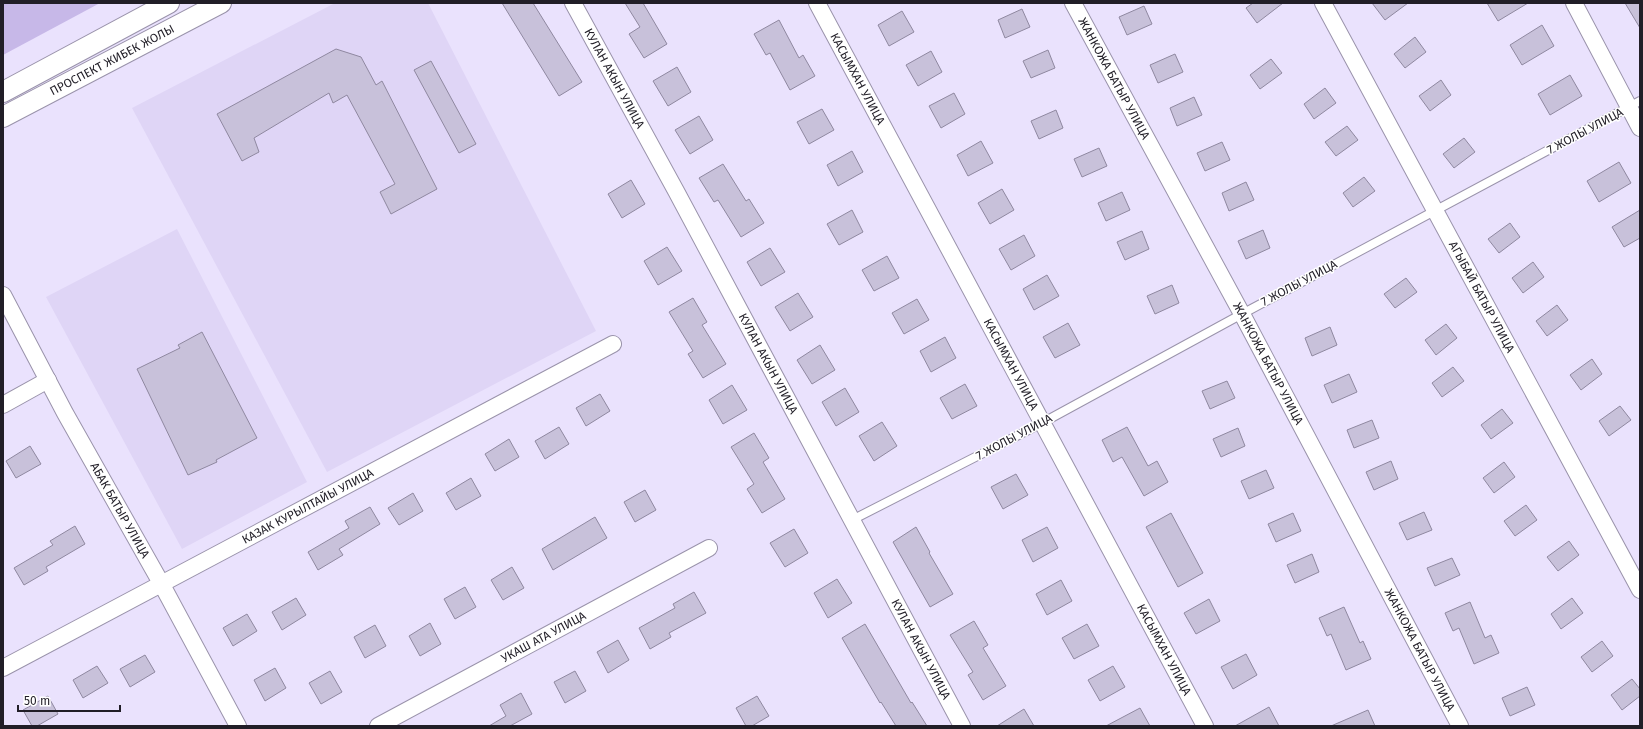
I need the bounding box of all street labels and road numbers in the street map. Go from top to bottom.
street label: ЖАНКОЖА БАТЫР УЛИЦА [1075,15,1153,142]
street label: ПРОСПЕКТ ЖИБЕК ЖОЛЫ [47,22,177,98]
street label: КУЛАН АКЫН УЛИЦА [581,26,647,131]
street label: КАСЫМХАН УЛИЦА [827,31,888,127]
street label: 7 ЖОЛЫ УЛИЦА [1544,105,1626,157]
street label: АГЫБАЙ БАТЫР УЛИЦА [1446,239,1517,355]
street label: 7 ЖОЛЫ УЛИЦА [1258,257,1340,309]
street label: ЖАНКОЖА БАТЫР УЛИЦА [1230,300,1306,427]
street label: КУЛАН АКЫН УЛИЦА [736,311,801,416]
street label: КАСЫМХАН УЛИЦА [981,316,1041,412]
street label: 7 ЖОЛЫ УЛИЦА [973,411,1055,463]
street label: АБАК БАТЫР УЛИЦА [87,460,152,561]
street label: КАЗАК КУРЫЛТАЙЫ УЛИЦА [240,466,376,547]
street label: ЖАНКОЖА БАТЫР УЛИЦА [1382,586,1458,714]
street label: КУЛАН АКЫН УЛИЦА [888,597,954,702]
street label: КАСЫМХАН УЛИЦА [1134,602,1194,698]
street label: УКАШ АТА УЛИЦА [499,608,588,665]

